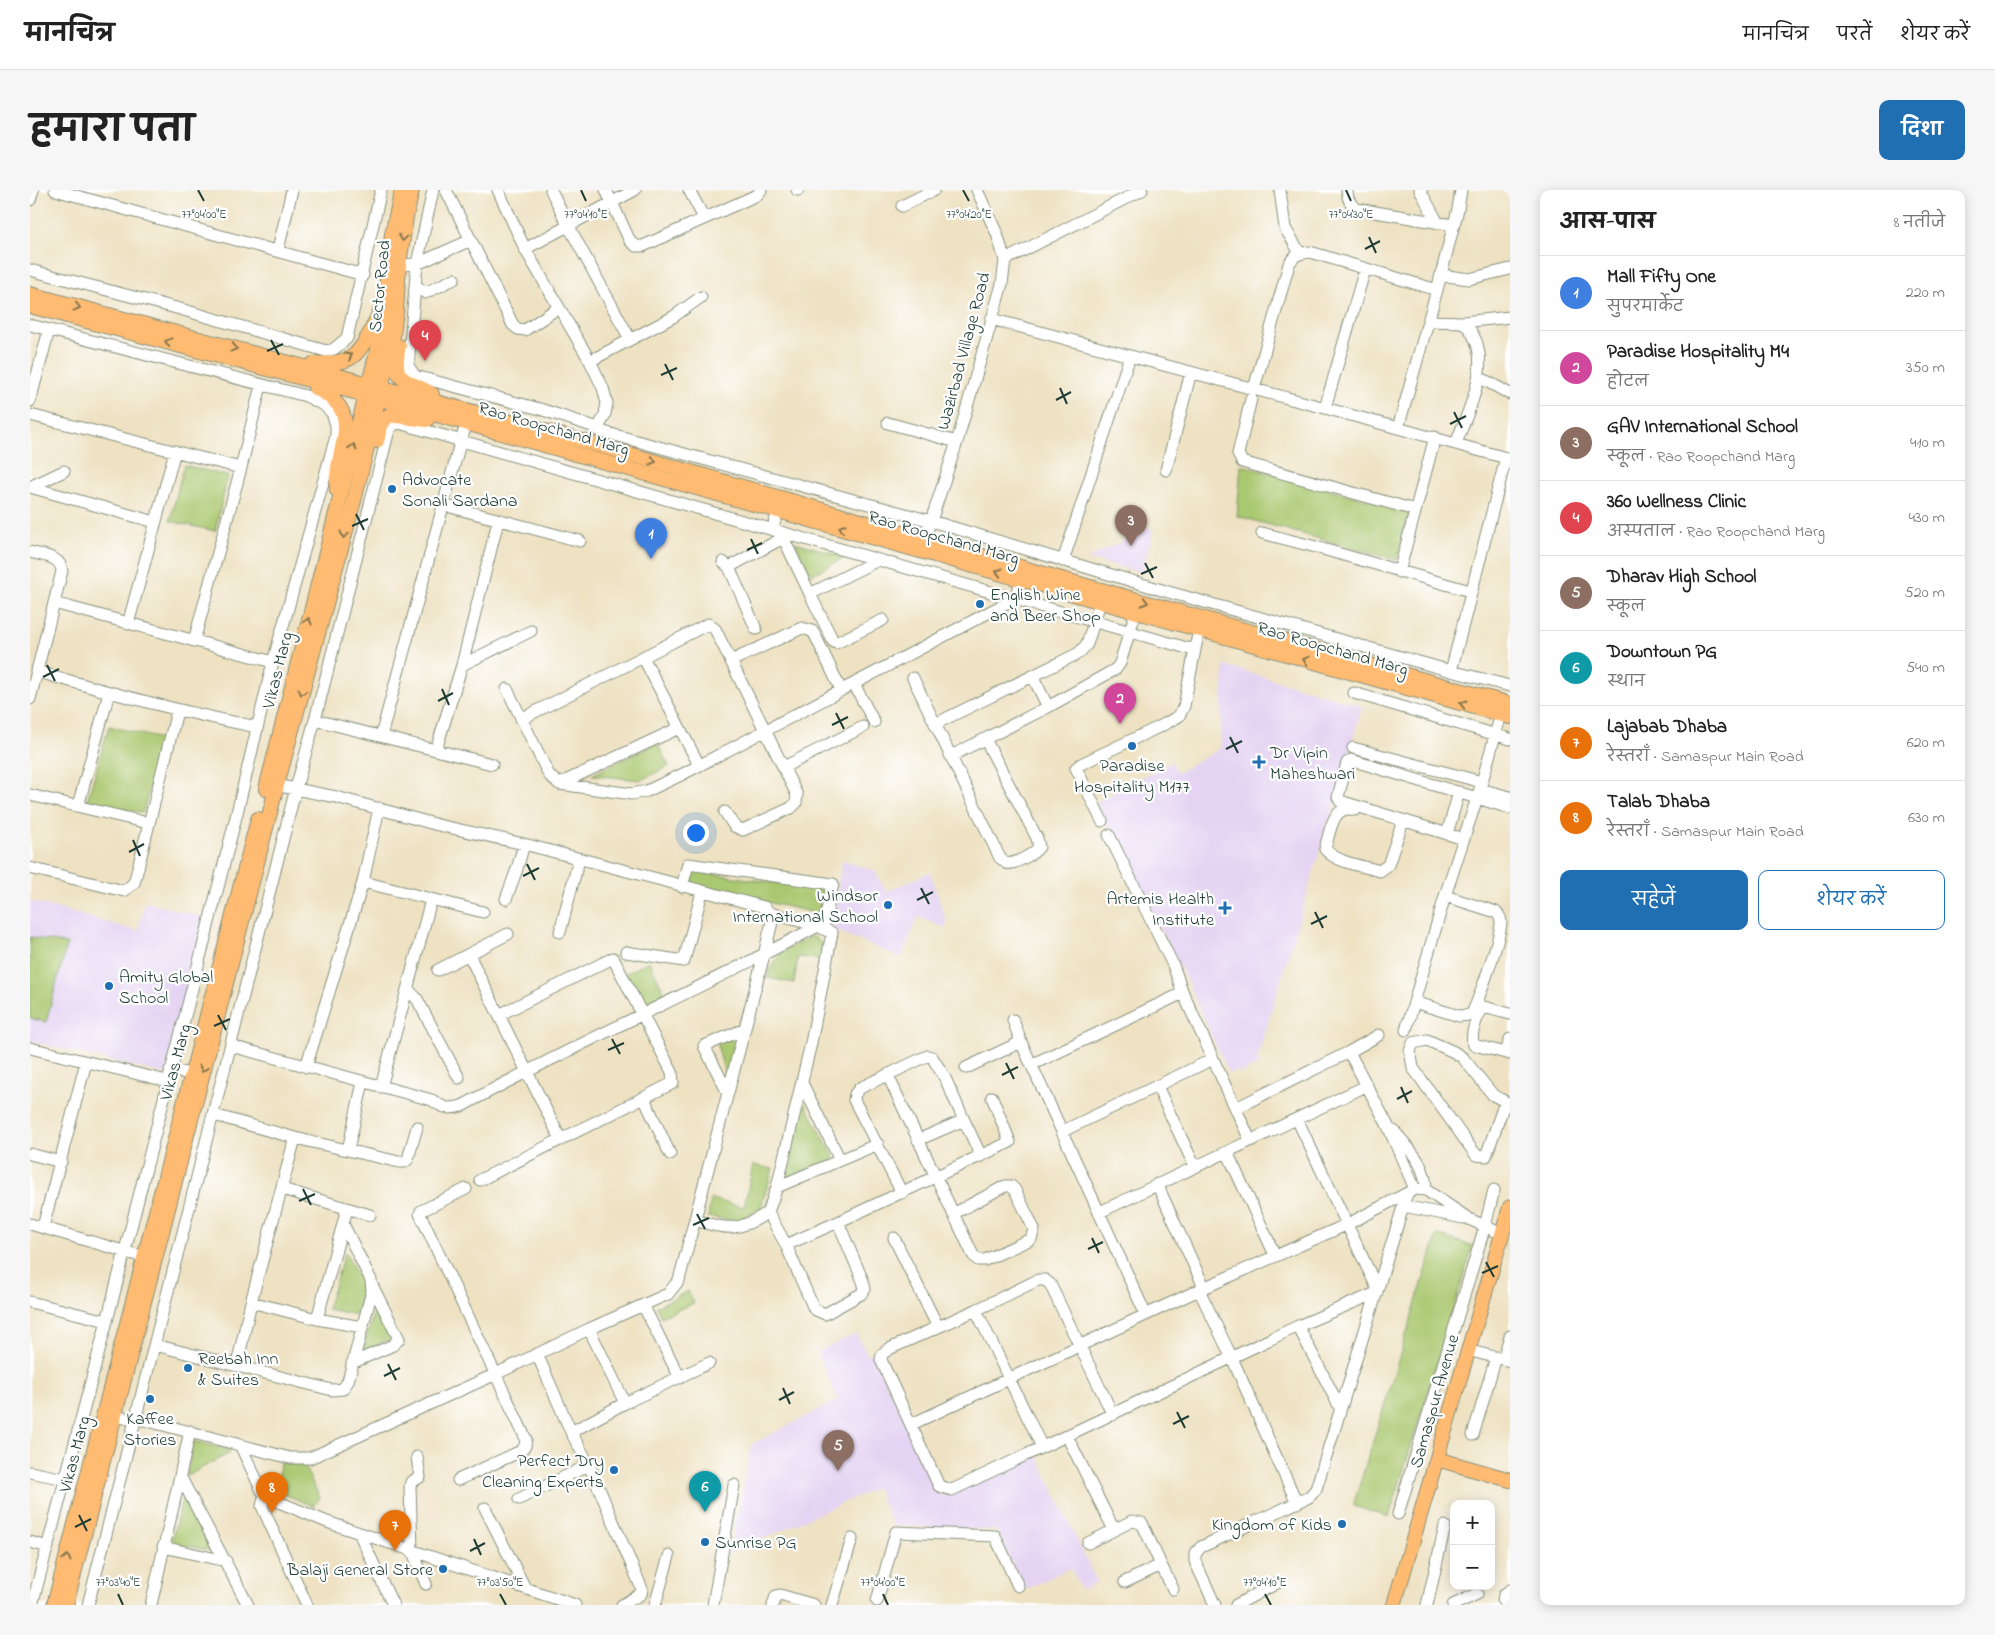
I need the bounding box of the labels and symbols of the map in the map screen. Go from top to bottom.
text: 77°04'00"E [182,206,226,224]
text: 77°04'10"E [564,206,608,224]
text: 77°04'20"E [946,206,992,224]
text: 77°04'30"E [1329,206,1373,224]
one-way arrow [398,234,409,242]
street label: Sector Road [363,239,399,333]
street label: Wazirbad Village Road [931,270,999,433]
one-way arrow [73,301,81,311]
pin: 4 [409,320,441,361]
one-way arrow [164,338,172,348]
one-way arrow [230,342,239,353]
one-way arrow [344,353,353,363]
street label: Rao Roopchand Marg [475,396,632,465]
one-way arrow [347,442,358,451]
one-way arrow [648,455,656,465]
place label: Advocate Sonali Sardana [402,468,518,515]
marker: Advocate Sonali Sardana [386,483,398,495]
street label: Rao Roopchand Marg [865,505,1022,574]
pin: 3 [1115,505,1147,546]
pin: 1 [635,518,667,559]
one-way arrow [839,524,847,534]
one-way arrow [340,531,350,539]
one-way arrow [995,568,1003,578]
place label: English Wine and Beer Shop [990,583,1101,630]
one-way arrow [1141,597,1149,607]
marker: English Wine and Beer Shop [974,598,986,610]
street label: Rao Roopchand Marg [1254,616,1411,685]
one-way arrow [302,617,313,626]
street label: Vikas Marg [257,629,302,713]
one-way arrow [1302,655,1311,666]
pin: 2 [1104,683,1136,724]
one-way arrow [297,688,308,697]
one-way arrow [1459,699,1468,709]
marker: Paradise Hospitality M177 [1126,740,1138,752]
place label: Dr Vipin Maheshwari [1269,741,1355,788]
place label: Paradise Hospitality M177 [1074,754,1191,801]
marker: Dr Vipin Maheshwari [1252,755,1266,769]
your location [683,820,709,846]
place label: Windsor International School [733,884,878,931]
place label: Artemis Health Institute [1106,887,1215,934]
marker: Windsor International School [882,899,894,911]
marker: Artemis Health Institute [1218,901,1232,915]
place label: Amity Global School [119,965,213,1012]
marker: Amity Global School [103,980,115,992]
street label: Vikas Marg [154,1021,201,1105]
one-way arrow [199,1065,209,1073]
street label: Samaspur Avenue [1404,1331,1468,1471]
place label: Reebah Inn & Suites [198,1347,278,1394]
marker: Reebah Inn & Suites [182,1362,194,1374]
marker: Kaffee Stories [144,1393,156,1405]
place label: Kaffee Stories [123,1407,177,1454]
street label: Vikas Marg [53,1413,100,1497]
pin: 5 [822,1430,854,1471]
place label: Perfect Dry Cleaning Experts [482,1449,604,1497]
marker: Perfect Dry Cleaning Experts [608,1464,620,1476]
pin: 6 [689,1471,721,1512]
pin: 8 [256,1472,288,1513]
pin: 7 [379,1510,411,1551]
place label: Kingdom of Kids [1212,1513,1332,1540]
marker: Kingdom of Kids [1336,1518,1348,1530]
place label: Sunrise PG [715,1531,797,1557]
marker: Sunrise PG [699,1536,711,1548]
one-way arrow [61,1554,71,1562]
place label: Balaji General Store [286,1558,434,1584]
marker: Balaji General Store [437,1563,449,1575]
text: 77°03'40"E [96,1574,140,1592]
text: 77°03'50"E [477,1574,523,1592]
text: 77°04'00"E [861,1574,905,1592]
text: 77°04'10"E [1243,1574,1287,1592]

